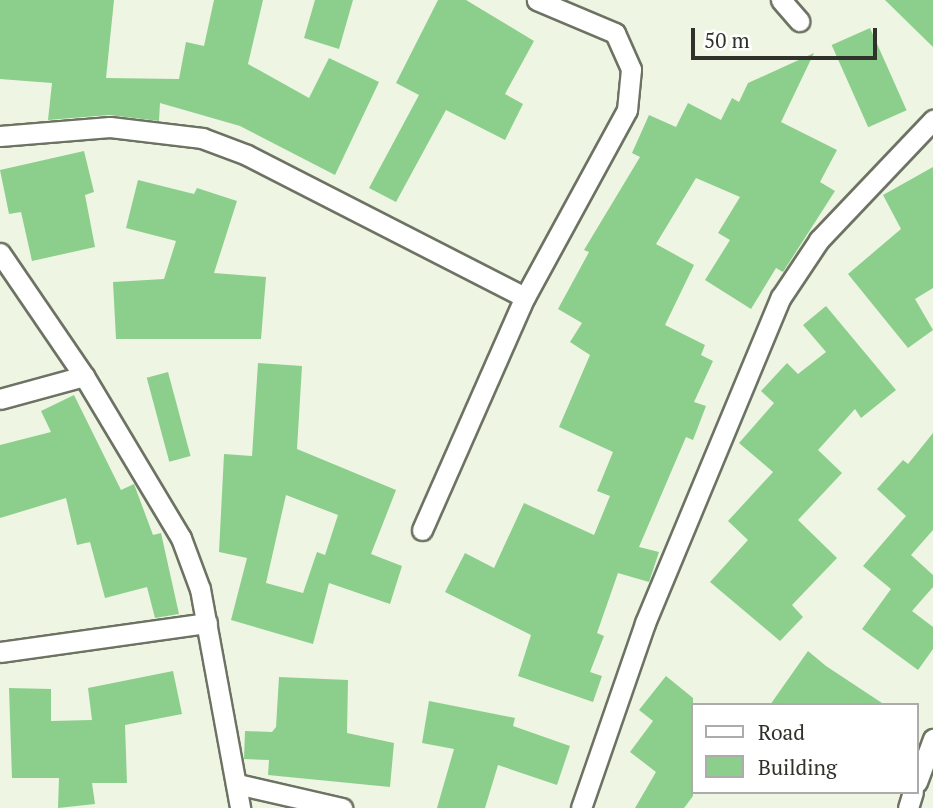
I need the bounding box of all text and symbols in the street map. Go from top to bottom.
scale bar [695,14,880,58]
text: 50 m [704,26,750,54]
legend [692,703,919,794]
text: Road [758,718,805,746]
text: Building [758,753,837,781]

